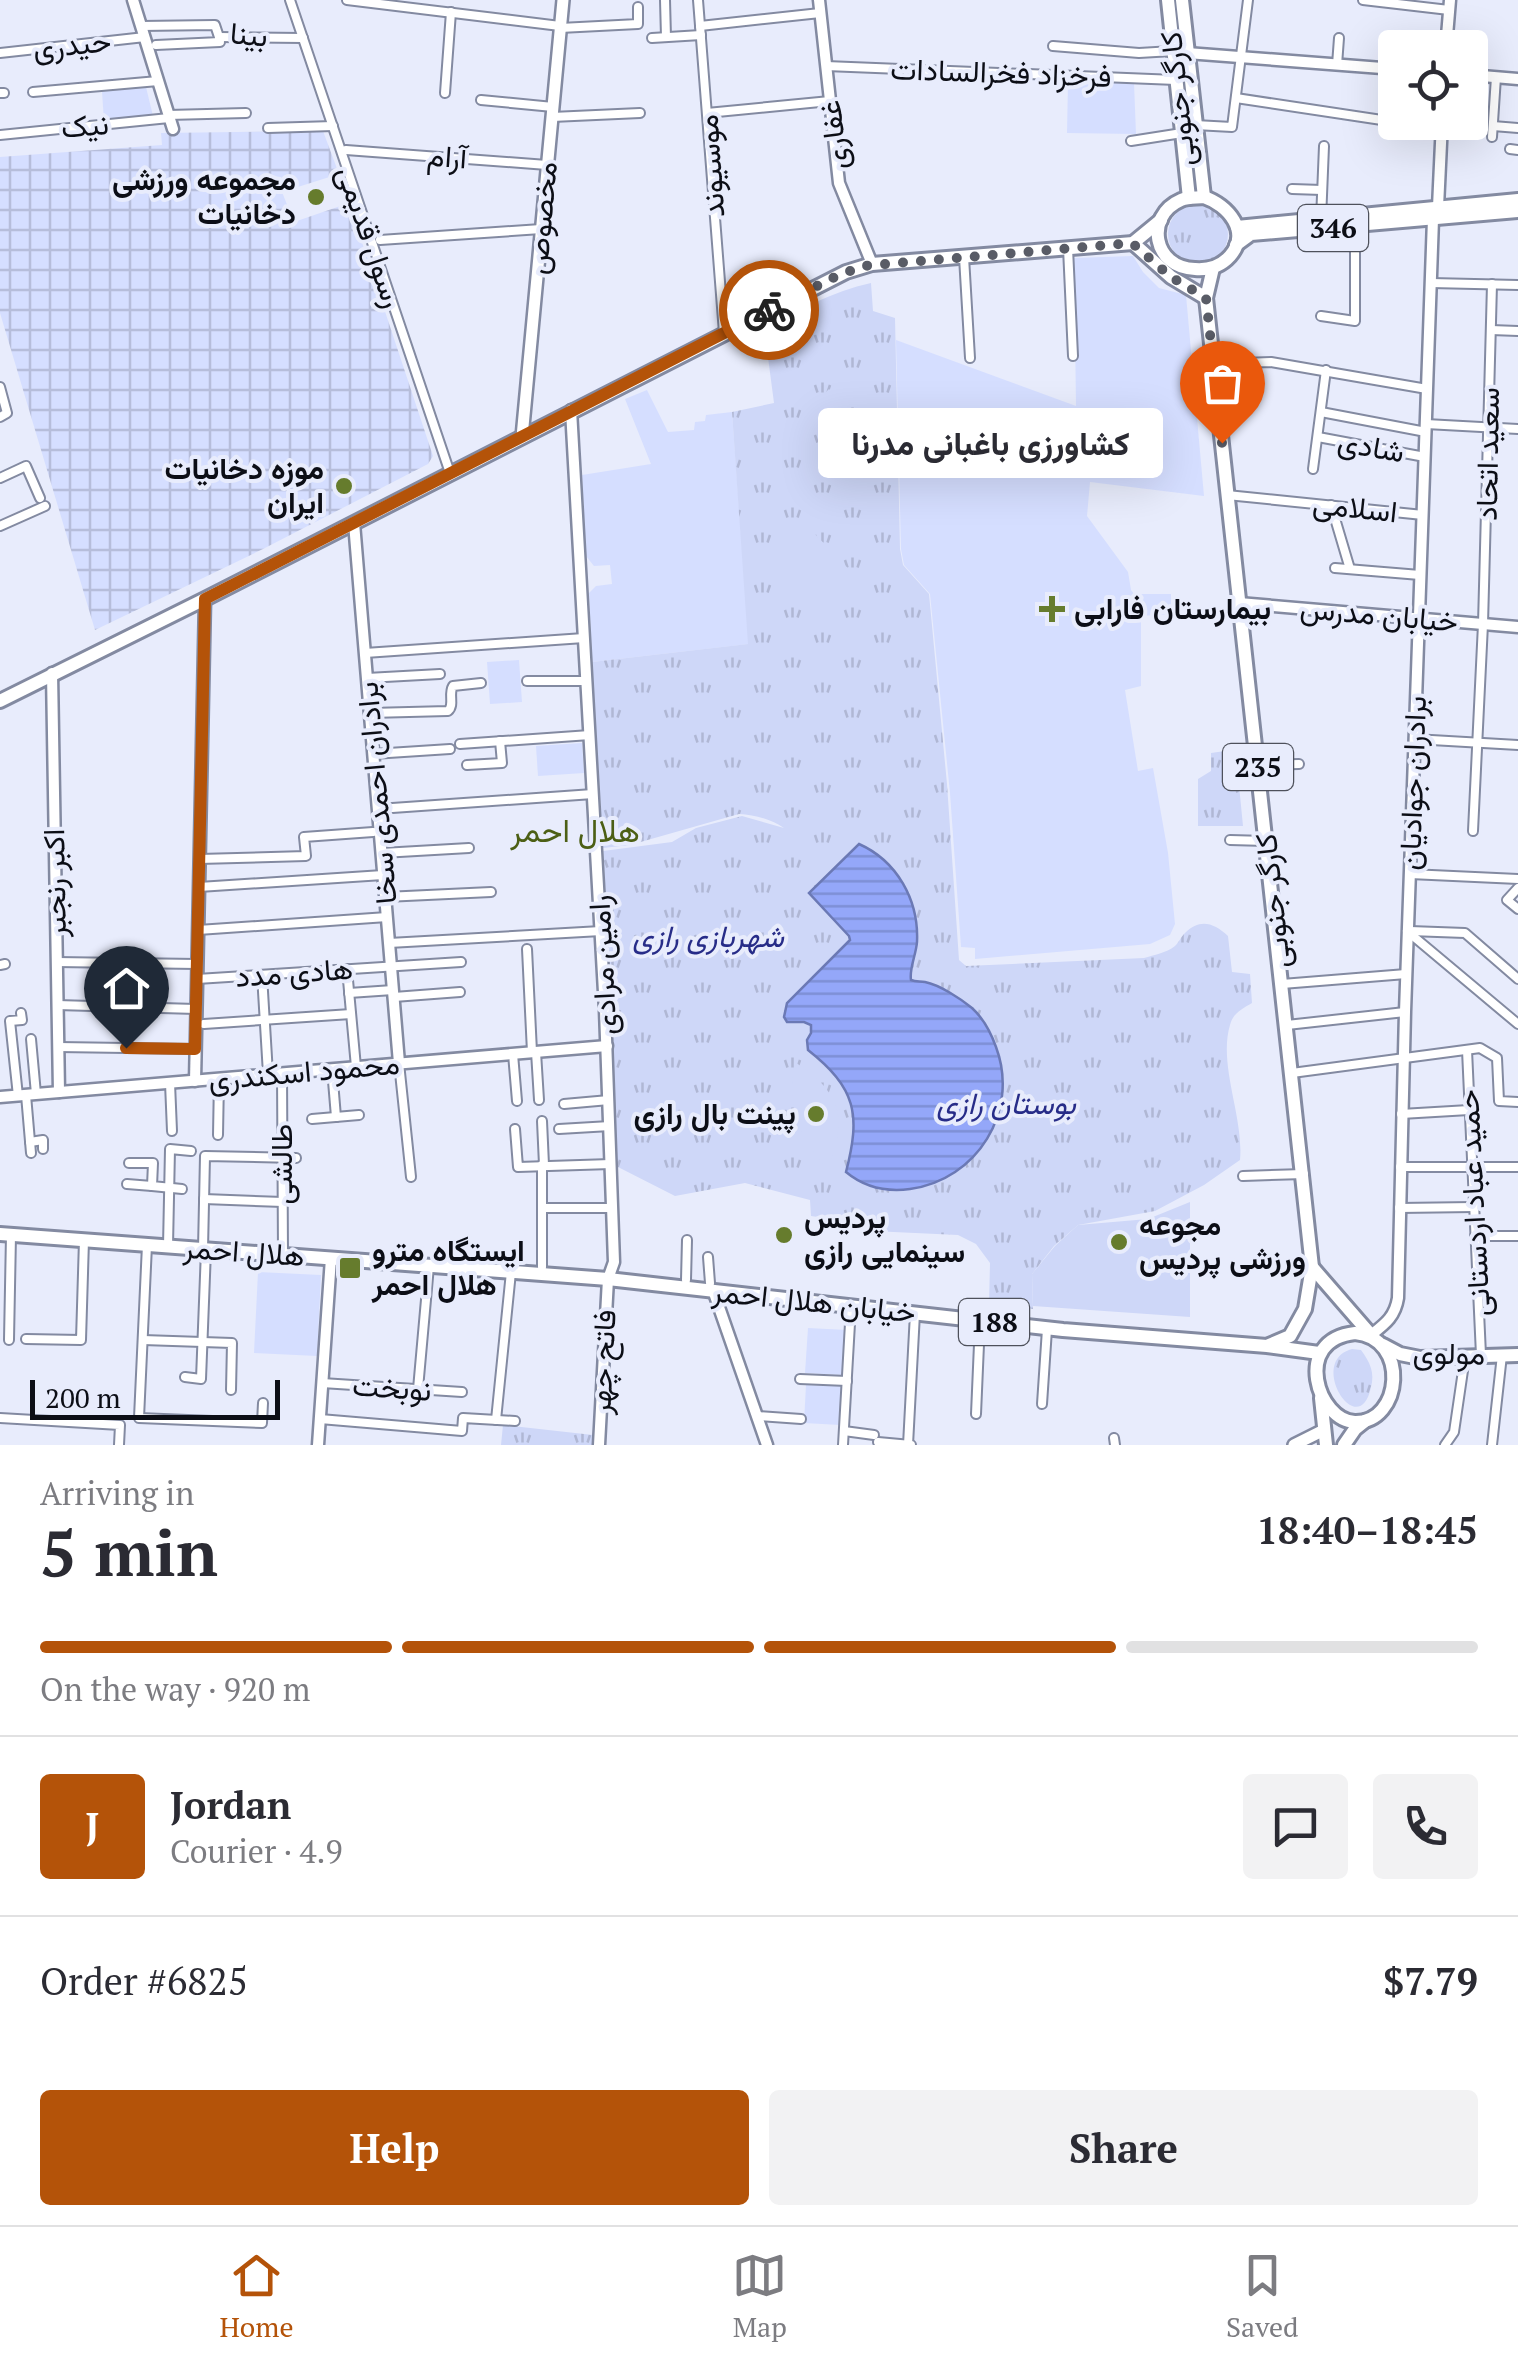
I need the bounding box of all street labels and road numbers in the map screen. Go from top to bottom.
street label: بینا [229,12,270,56]
street label: حیدری [31,20,113,68]
street label: کارگر جنوبی [1150,30,1204,169]
street label: فرخزاد فخرالسادات [890,48,1112,96]
street label: غفاری [809,98,857,172]
street label: نیک [59,103,110,147]
street label: موسیوند [686,113,734,219]
street label: آرام [426,135,470,177]
street label: رسول قدیمی [328,160,414,313]
street label: مخصوص [516,160,566,276]
road number: 346 [1298,205,1368,251]
street label: سعید اتحاد [1466,387,1508,521]
street label: شادی [1335,420,1408,472]
street label: اسلامی [1311,483,1399,531]
street label: خیابان مدرس [1298,587,1460,641]
street label: برادران احمدی سخا [346,680,406,906]
street label: برادران جوادیان [1389,695,1435,871]
road number: 235 [1223,744,1293,790]
street label: اکبر رنجبر [33,828,75,939]
street label: کارگر جنوبی [1245,832,1299,971]
street label: رامین مرادی [578,894,626,1036]
street label: هادی مدد [234,948,354,996]
street label: محمود اسکندری [206,1043,401,1099]
street label: حمید عباد اردستانی [1447,1089,1499,1318]
street label: طالشی [261,1124,301,1204]
street label: هلال احمر [181,1227,306,1275]
street label: خیابان هلال احمر [709,1270,918,1332]
road number: 188 [959,1299,1029,1345]
street label: فاتح چهر [579,1308,626,1417]
street label: مولوی [1412,1332,1486,1374]
street label: نوبخت [351,1364,433,1410]

